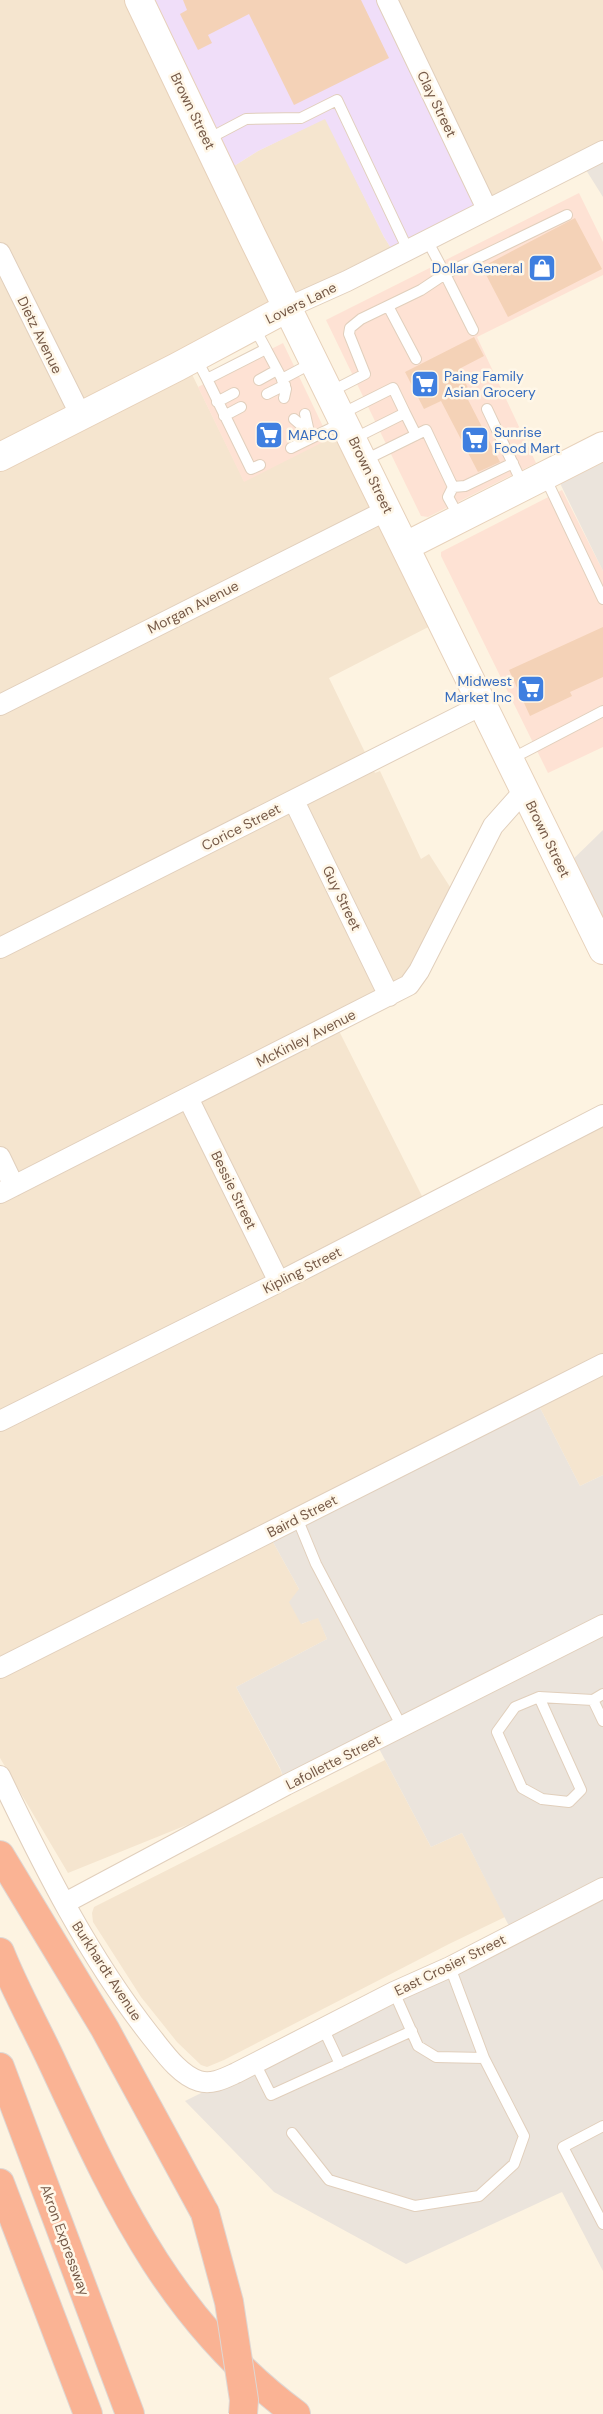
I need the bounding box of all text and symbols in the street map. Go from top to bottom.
street label: Clay Street [413,68,461,140]
street label: Brown Street [167,70,219,152]
shop icon: Dollar General [527,253,557,283]
place label: Dollar General [432,259,523,277]
street label: Lovers Lane [262,278,340,328]
street label: Dietz Avenue [14,293,66,377]
place label: Paing Family Asian Grocery [444,367,536,401]
supermarket icon: Paing Family Asian Grocery [410,369,440,399]
supermarket icon: MAPCO [254,420,284,450]
place label: Sunrise Food Mart [494,423,560,457]
supermarket icon: Sunrise Food Mart [460,425,490,455]
place label: MAPCO [288,426,338,444]
street label: Brown Street [345,434,397,516]
street label: Morgan Avenue [144,576,242,638]
place label: Midwest Market Inc [445,672,512,706]
supermarket icon: Midwest Market Inc [516,674,546,704]
street label: Brown Street [522,798,574,880]
street label: Corice Street [198,799,284,855]
street label: Guy Street [319,863,365,933]
street label: McKinley Avenue [253,1005,359,1071]
street label: Bessie Street [207,1148,261,1232]
street label: Kipling Street [260,1242,344,1298]
street label: Baird Street [264,1491,340,1541]
street label: Lafollette Street [283,1730,383,1794]
street label: Burkhardt Avenue [68,1918,146,2024]
street label: East Crosier Street [391,1930,509,2000]
street label: Akron Expressway [36,2182,94,2298]

